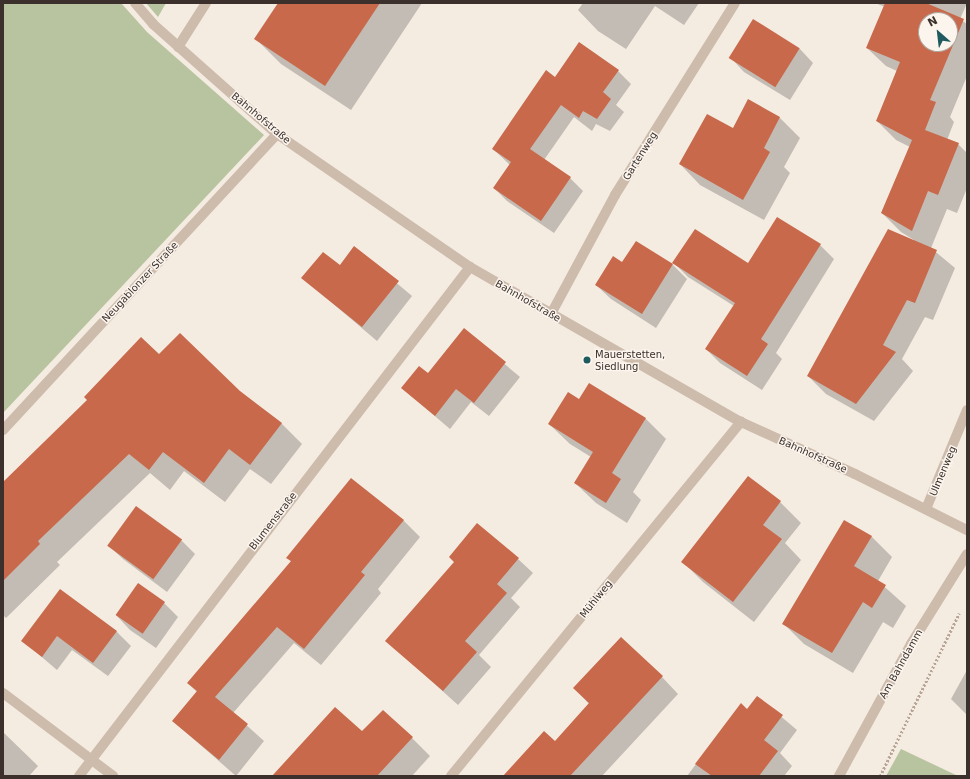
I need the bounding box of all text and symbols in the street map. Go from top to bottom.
north arrow [918,12,958,52]
text: N [925,14,940,30]
street label: Bahnhofstraße [229,90,293,146]
street label: Gartenweg [620,129,660,183]
street label: Neugablonzer Straße [100,239,180,325]
street label: Bahnhofstraße [493,277,563,325]
place label: Mauerstetten, Siedlung [595,348,665,372]
marker: Mauerstetten, Siedlung [582,355,592,365]
street label: Bahnhofstraße [777,435,849,475]
street label: Ulmenweg [927,444,959,498]
street label: Blumenstraße [247,490,299,552]
street label: Mühlweg [577,578,615,620]
street label: Am Bahndamm [877,627,925,701]

